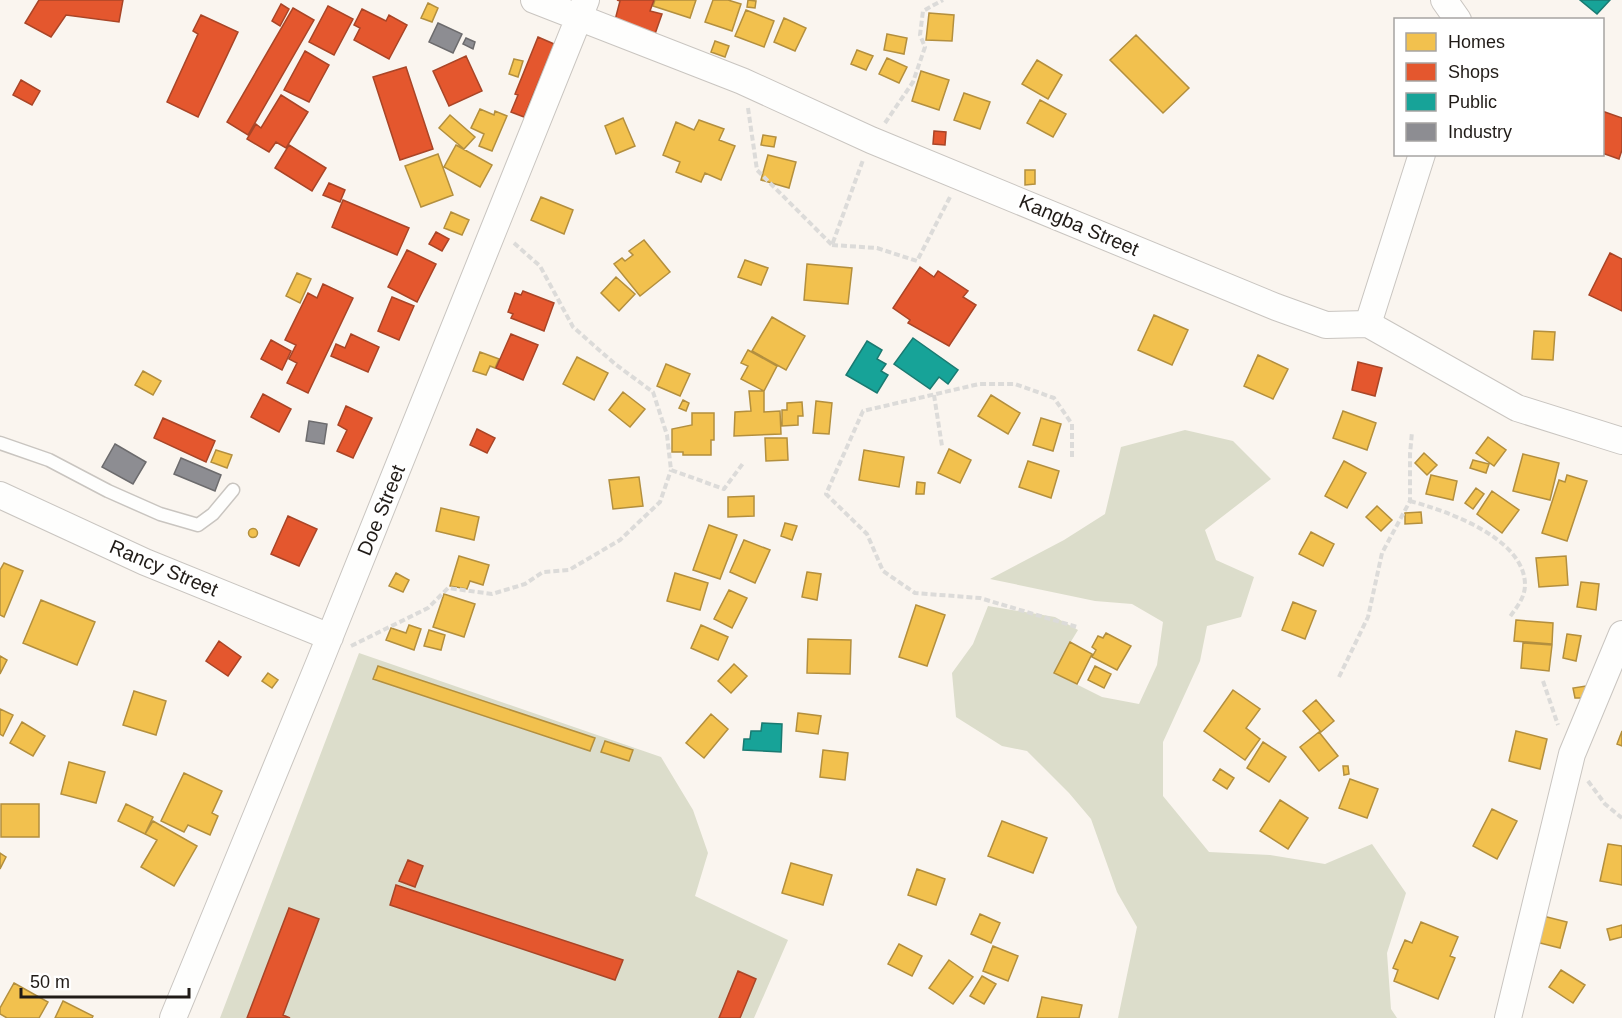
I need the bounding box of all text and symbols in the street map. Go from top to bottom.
legend [1394,18,1604,156]
text: Homes [1448,32,1505,52]
text: Shops [1448,62,1499,82]
text: Public [1448,92,1497,112]
text: Industry [1448,122,1512,142]
street label: Kangba Street [1016,190,1143,260]
street label: Doe Street [353,461,409,558]
street label: Rancy Street [106,535,222,601]
scale bar [21,961,189,999]
text: 50 m [30,972,70,992]

